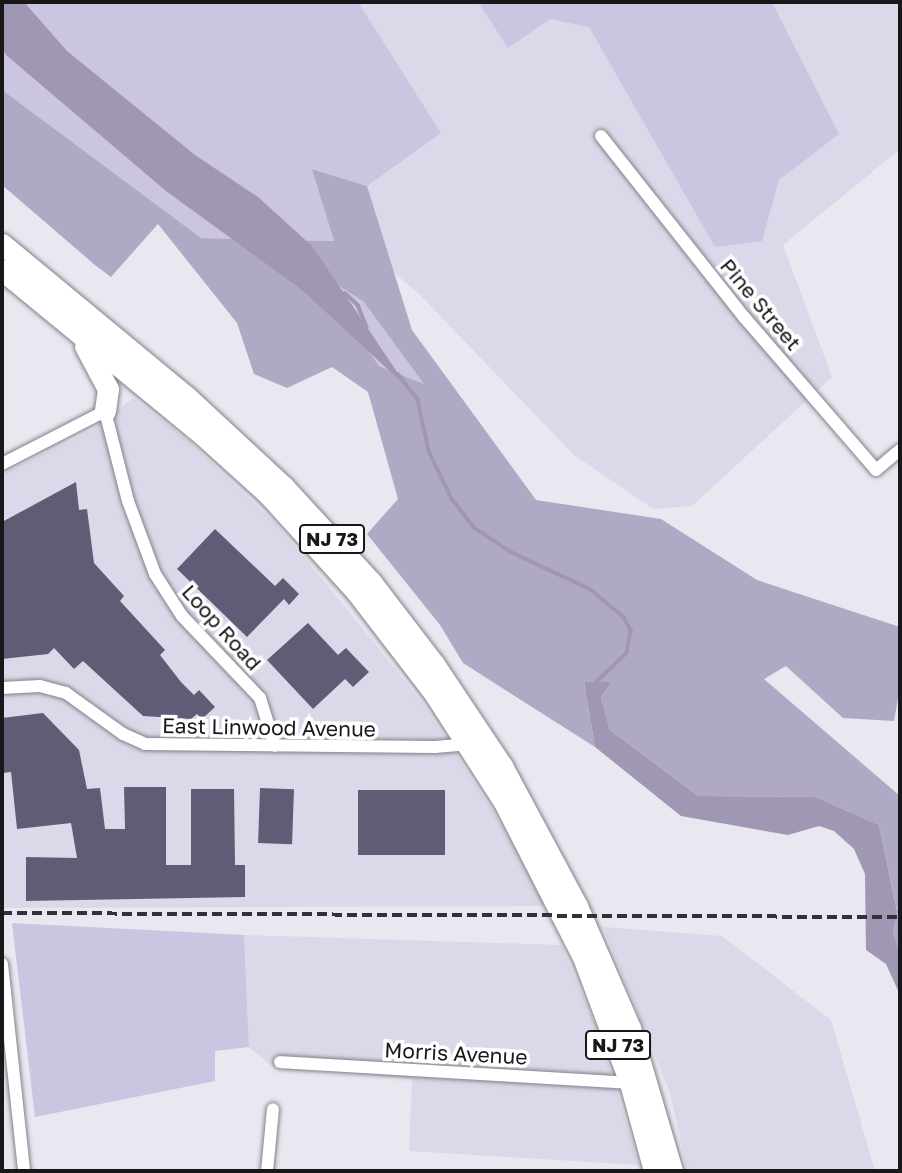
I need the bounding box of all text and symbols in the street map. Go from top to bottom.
street label: Pine Street [715,253,807,355]
road number: NJ 73 [299,524,365,554]
street label: Loop Road [177,579,267,675]
street label: East Linwood Avenue [162,713,376,741]
road number: NJ 73 [585,1030,651,1060]
street label: Morris Avenue [384,1037,528,1069]

